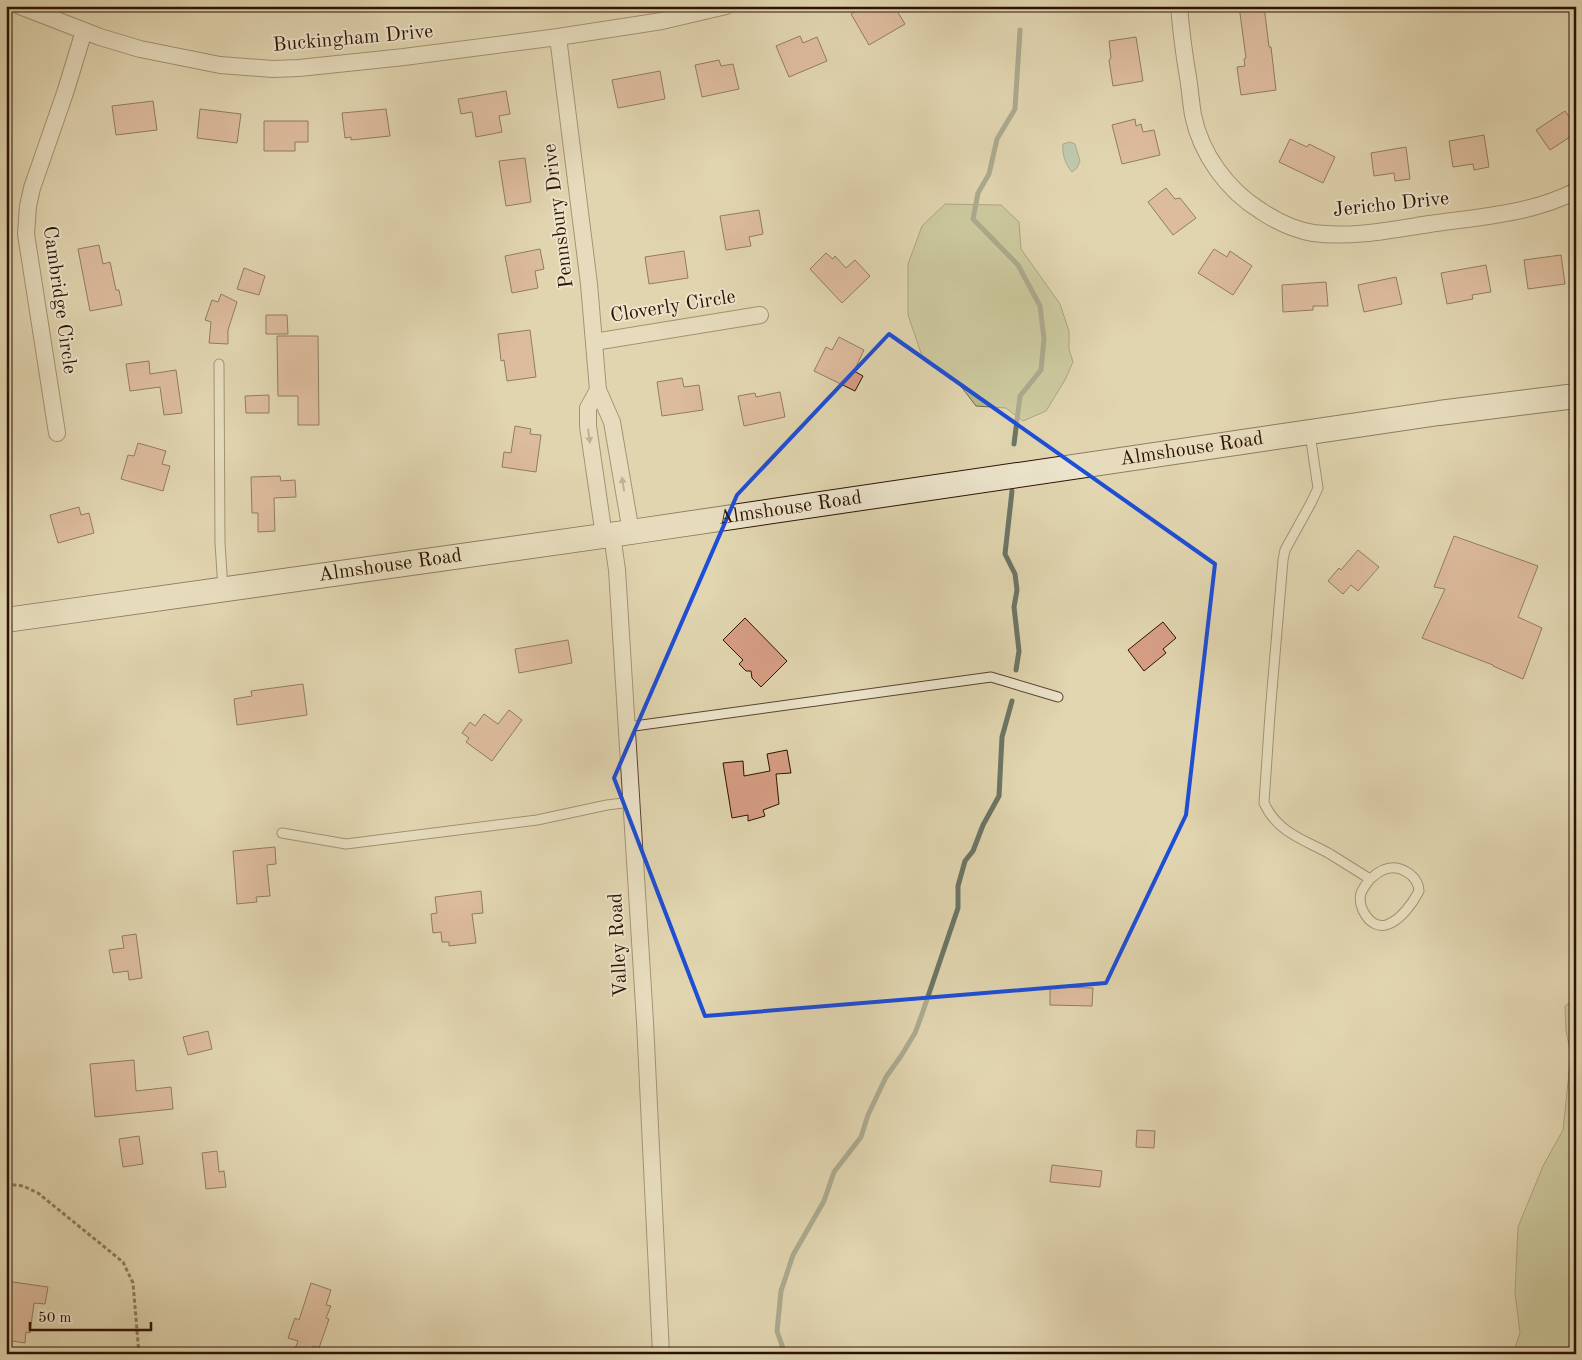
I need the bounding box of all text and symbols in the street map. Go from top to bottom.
street label: Buckingham Drive [272,22,434,56]
street label: Pennsbury Drive [540,143,578,289]
street label: Jericho Drive [1332,189,1450,221]
street label: Cambridge Circle [39,225,79,375]
street label: Cloverly Circle [609,287,737,327]
one-way arrow [585,428,593,444]
street label: Almshouse Road [1119,429,1265,470]
one-way arrow [619,476,627,492]
street label: Almshouse Road [717,488,863,529]
street label: Almshouse Road [317,546,463,586]
street label: Valley Road [606,892,632,998]
scale bar [30,1300,151,1332]
text: 50 m [38,1311,72,1326]

